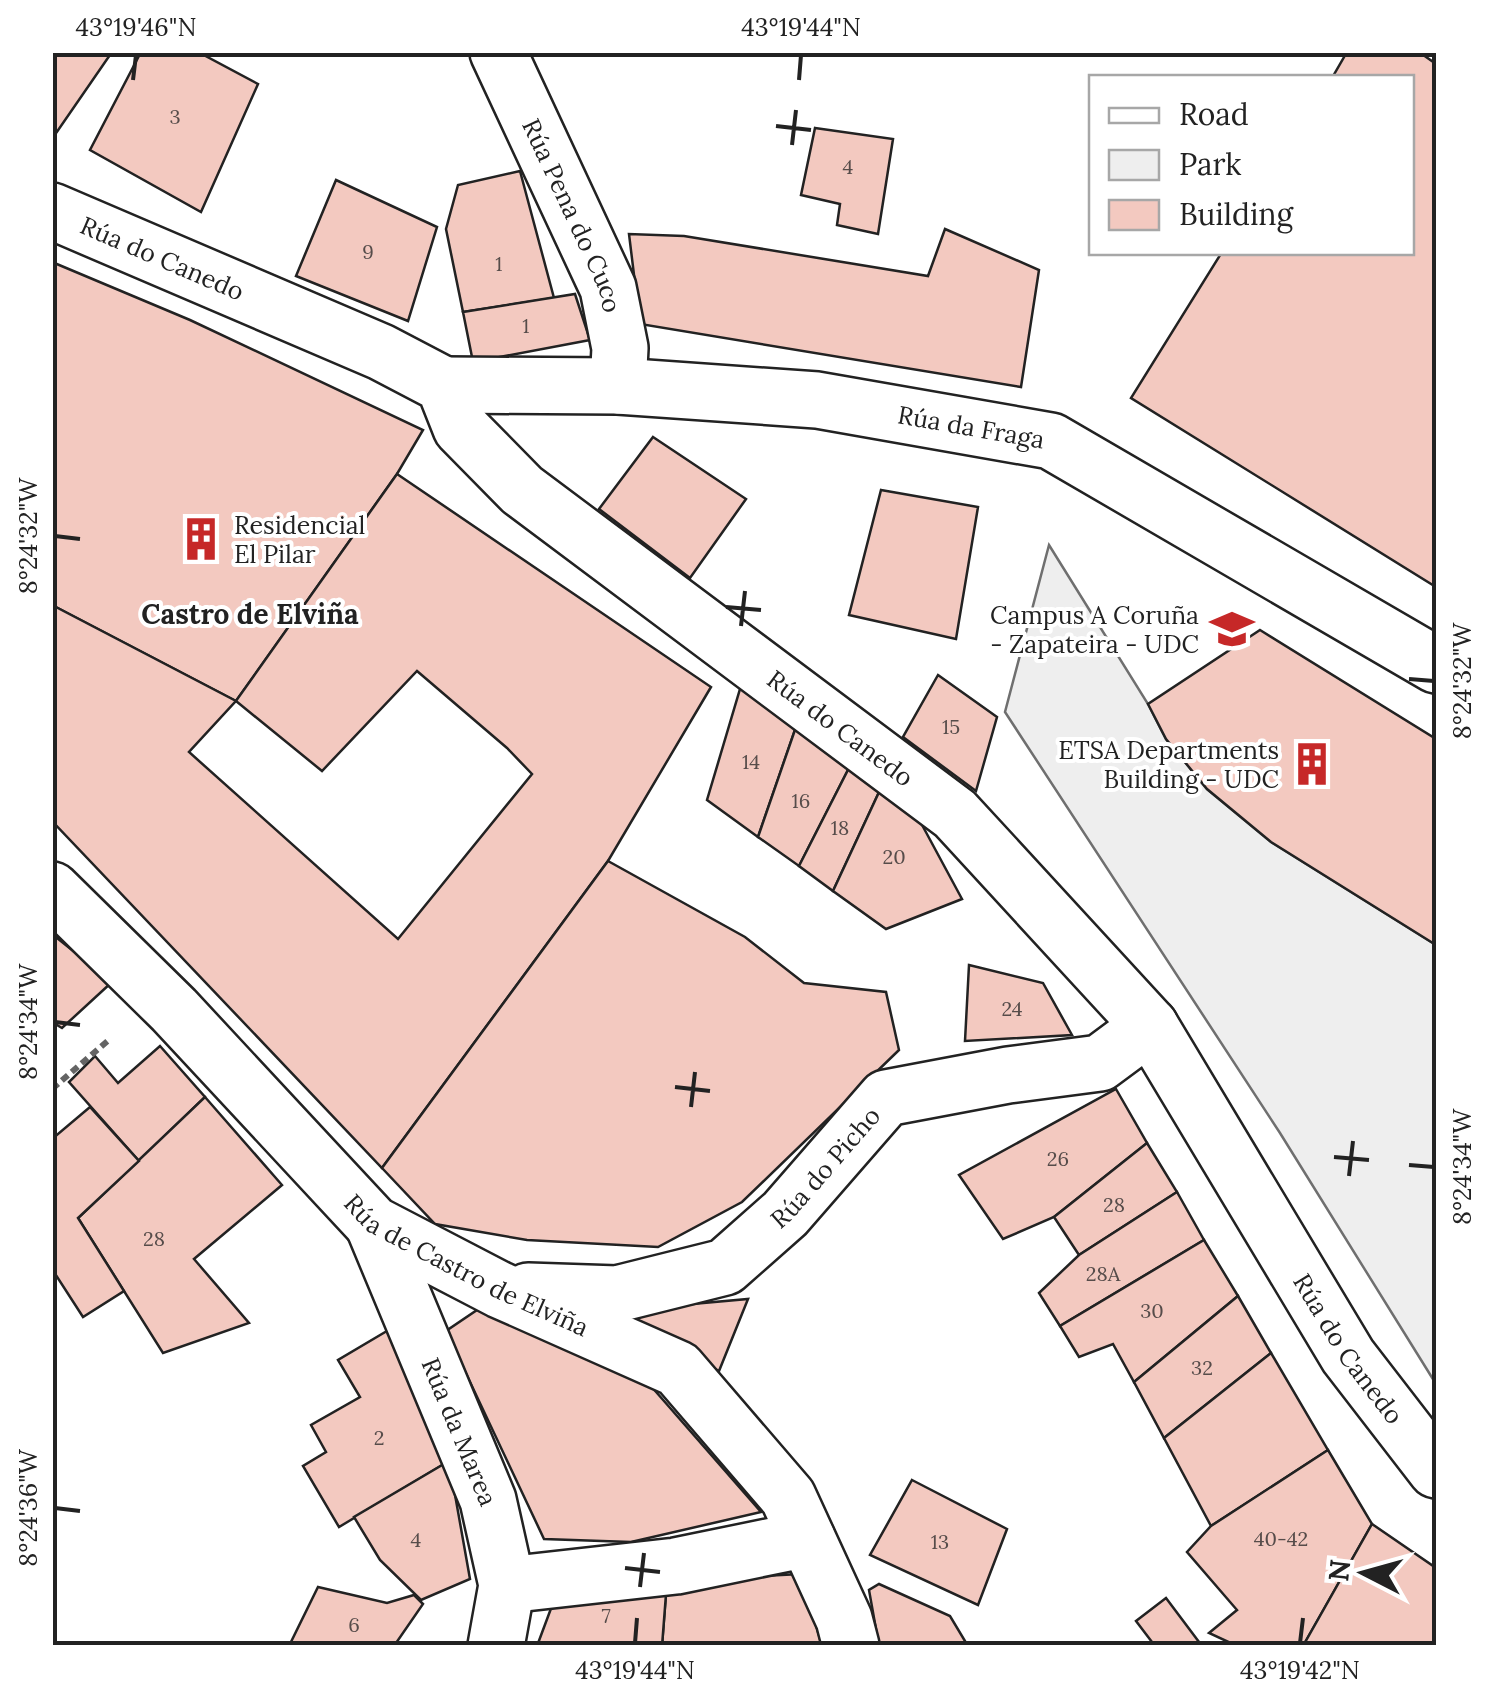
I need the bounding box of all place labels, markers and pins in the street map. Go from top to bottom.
place label: Residencial El Pilar [234,509,365,570]
building icon: Residencial El Pilar [177,515,225,563]
place label: Campus A Coruña - Zapateira - UDC [990,599,1199,660]
school or university icon: Campus A Coruña - Zapateira - UDC [1208,605,1256,653]
place label: ETSA Departments Building - UDC [1058,734,1279,795]
building icon: ETSA Departments Building - UDC [1288,740,1336,788]

